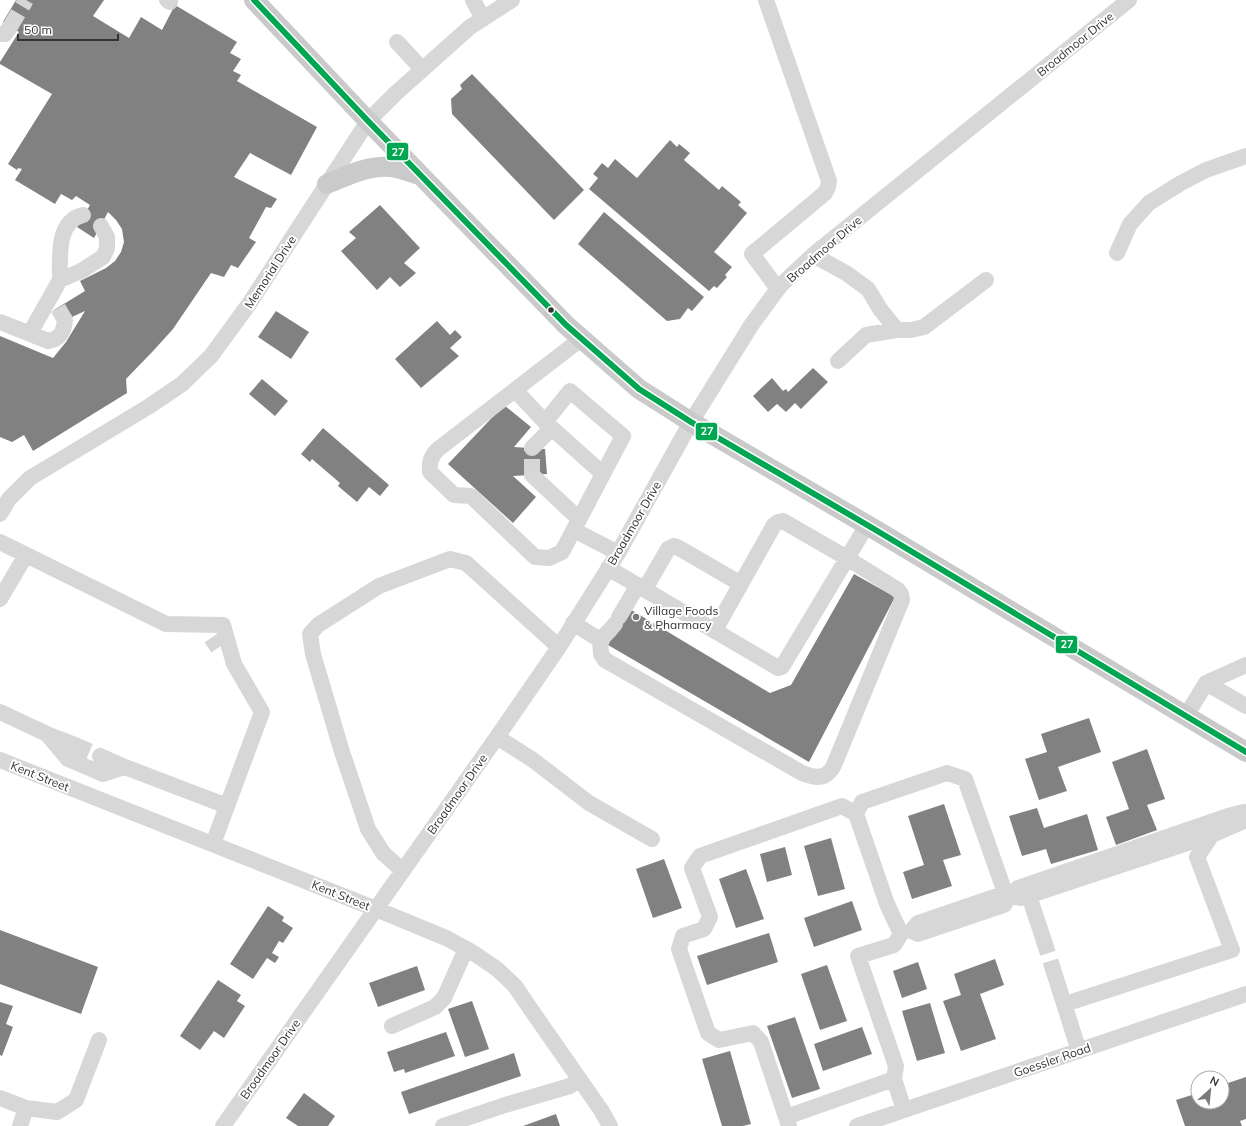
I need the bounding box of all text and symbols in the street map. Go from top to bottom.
street label: Broadmoor Drive [1034,8,1116,80]
scale bar [18,16,118,42]
text: 50 m [24,22,52,37]
line badge: 27 [386,142,409,161]
text: 27 [391,145,405,159]
street label: Broadmoor Drive [783,212,865,286]
street label: Memorial Drive [241,233,299,311]
unlabelled marker [546,305,556,315]
line badge: 27 [695,422,718,441]
text: 27 [700,424,714,438]
street label: Broadmoor Drive [604,478,664,568]
place label: Village Foods & Pharmacy [644,603,718,632]
marker: Village Foods & Pharmacy [631,612,641,622]
line badge: 27 [1055,635,1078,654]
text: 27 [1060,637,1074,651]
street label: Broadmoor Drive [424,751,490,837]
street label: Kent Street [9,758,71,794]
street label: Kent Street [310,877,372,913]
street label: Broadmoor Drive [237,1016,303,1102]
street label: Goessler Road [1012,1040,1092,1080]
north arrow [1190,1070,1230,1110]
text: N [1208,1073,1221,1089]

